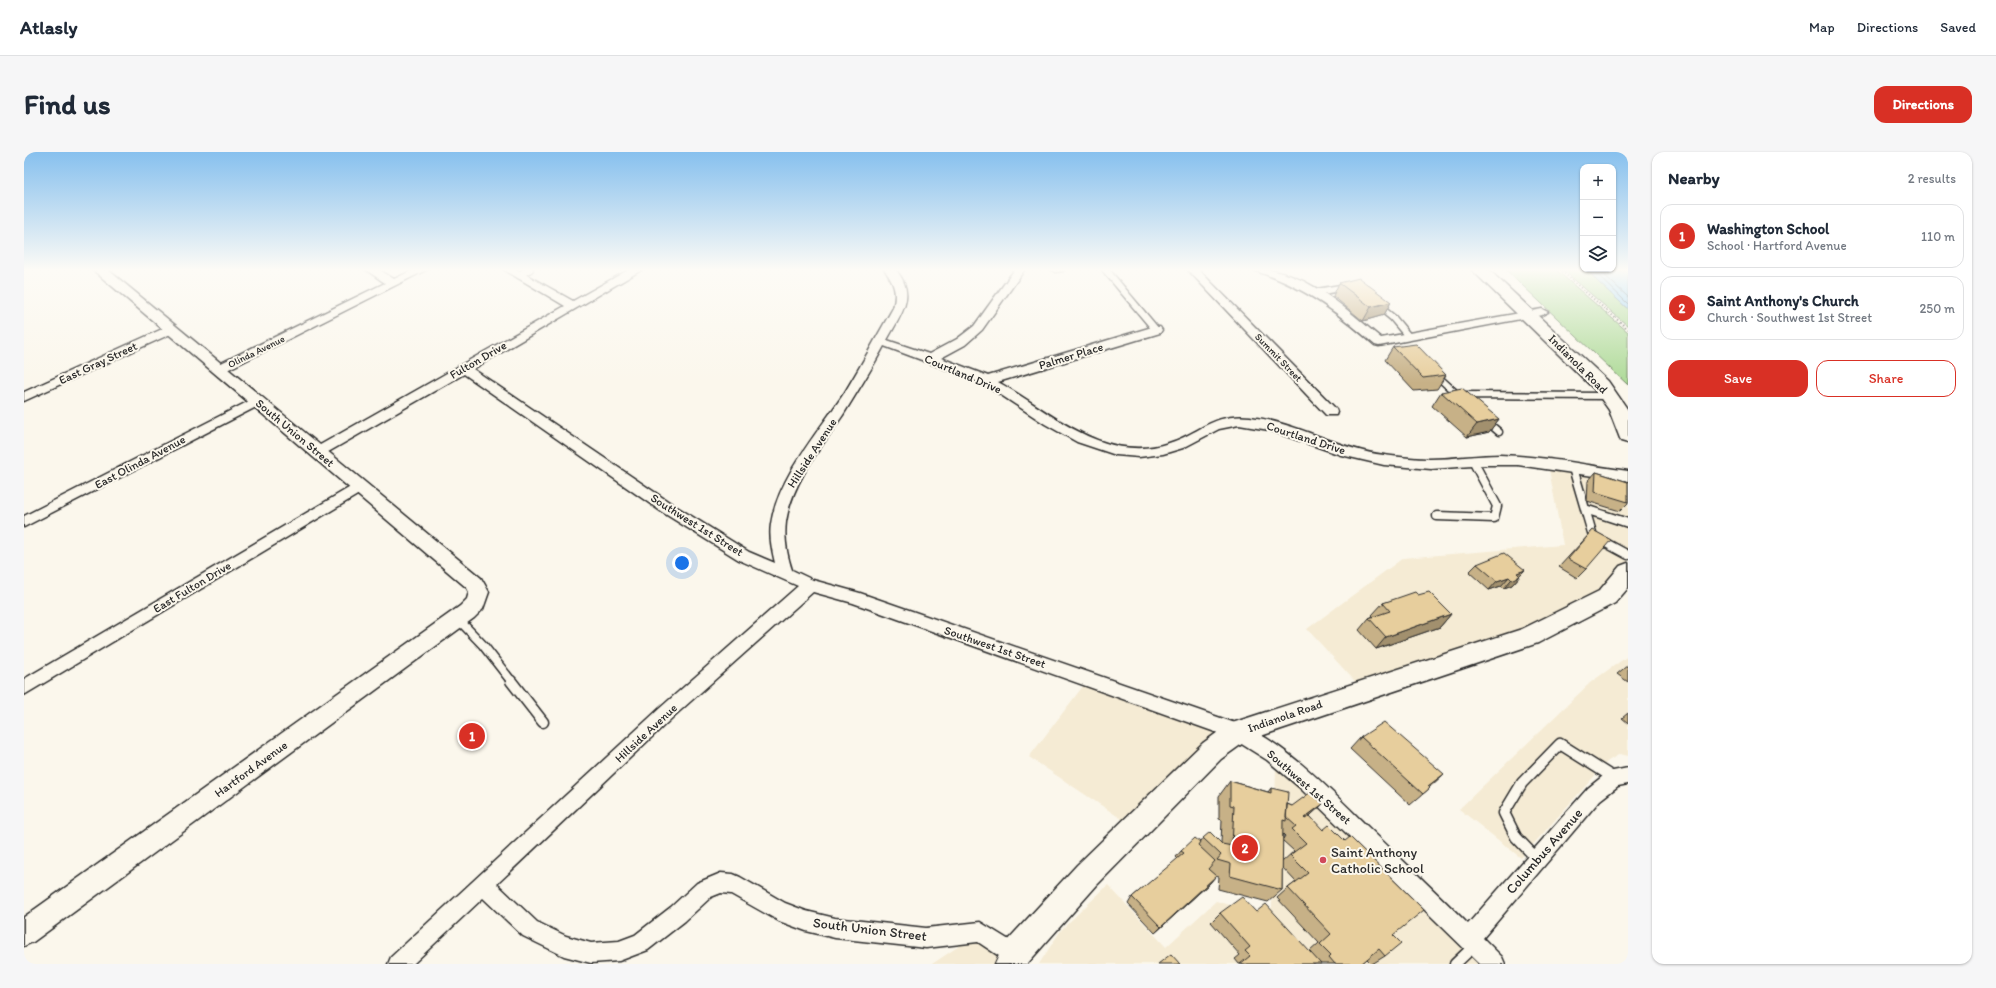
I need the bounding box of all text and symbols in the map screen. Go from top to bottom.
text: Atlasly [20,16,77,39]
text: Map [1809,19,1835,36]
text: Directions [1857,19,1918,36]
text: Saved [1940,19,1976,36]
button: Directions [1874,86,1972,123]
text: Find us [24,87,111,121]
map controls [1580,164,1616,272]
button: + [1580,164,1616,200]
text: Nearby [1668,168,1720,188]
text: 2 results [1908,171,1956,186]
button: − [1580,200,1616,236]
text: Washington School [1707,220,1829,238]
text: 1 [1679,229,1685,244]
text: 110 m [1921,229,1955,244]
button: layers [1580,236,1616,272]
text: School · Hartford Avenue [1707,238,1847,253]
text: Saint Anthony's Church [1707,292,1859,310]
text: 2 [1679,301,1685,316]
text: 250 m [1919,301,1955,316]
text: Church · Southwest 1st Street [1707,310,1872,325]
street label: Summit Street [1252,330,1305,385]
street label: Olinda Avenue [226,332,287,371]
street label: Indianola Road [1546,332,1611,397]
street label: Fulton Drive [447,338,509,382]
street label: East Gray Street [57,339,140,387]
street label: Palmer Place [1037,339,1105,372]
street label: Courtland Drive [922,351,1004,397]
button: Save [1668,360,1808,397]
button: Share [1816,360,1956,397]
street label: South Union Street [253,396,337,470]
street label: Hillside Avenue [784,416,840,490]
street label: Courtland Drive [1265,419,1348,457]
street label: East Olinda Avenue [92,432,188,492]
street label: Southwest 1st Street [648,491,746,559]
your location [672,553,692,573]
street label: East Fulton Drive [151,558,234,616]
street label: Southwest 1st Street [942,623,1048,671]
street label: Indianola Road [1246,697,1325,735]
street label: Hillside Avenue [612,701,680,765]
pin: 1 [459,721,485,751]
street label: Hartford Avenue [212,738,290,800]
street label: Southwest 1st Street [1264,747,1354,828]
street label: Columbus Avenue [1503,805,1586,898]
pin: 2 [1232,833,1258,863]
place label: Saint Anthony Catholic School [1331,844,1424,877]
marker: Saint Anthony Catholic School [1318,855,1328,865]
street label: South Union Street [812,914,928,945]

